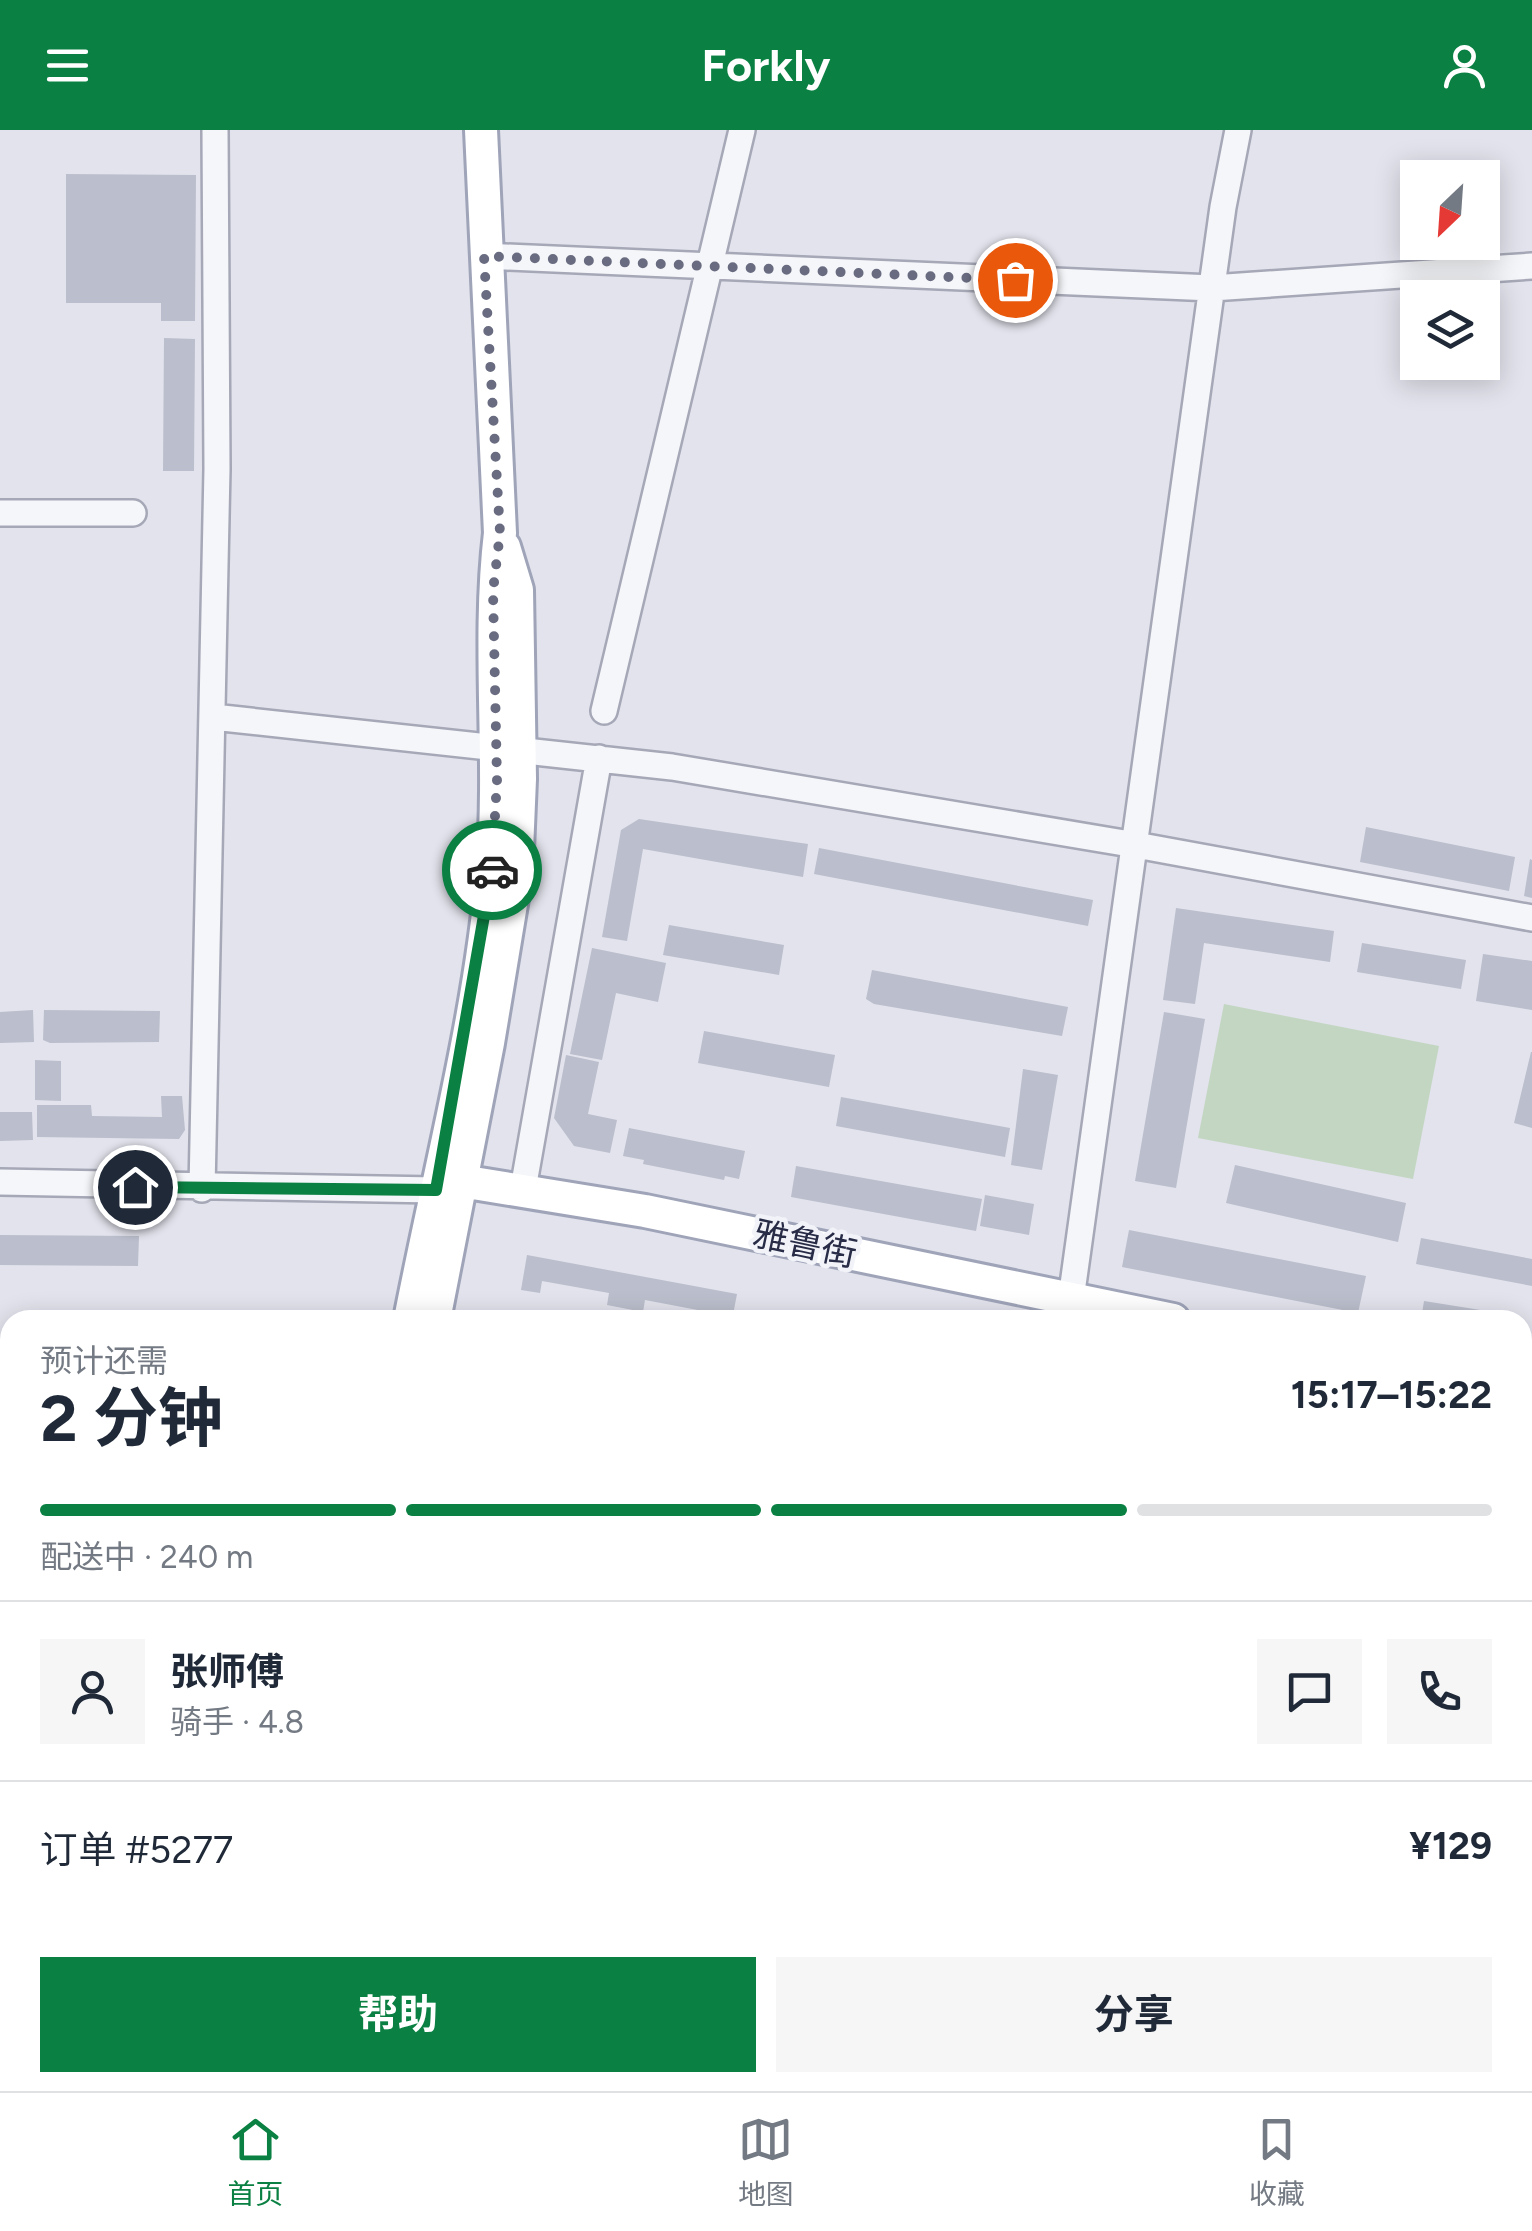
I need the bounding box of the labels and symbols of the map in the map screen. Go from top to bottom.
north arrow [1400,160,1500,260]
pin [973,238,1058,323]
courier [442,820,542,920]
pin [93,1145,178,1230]
street label: 雅鲁街 [749,1213,861,1275]

